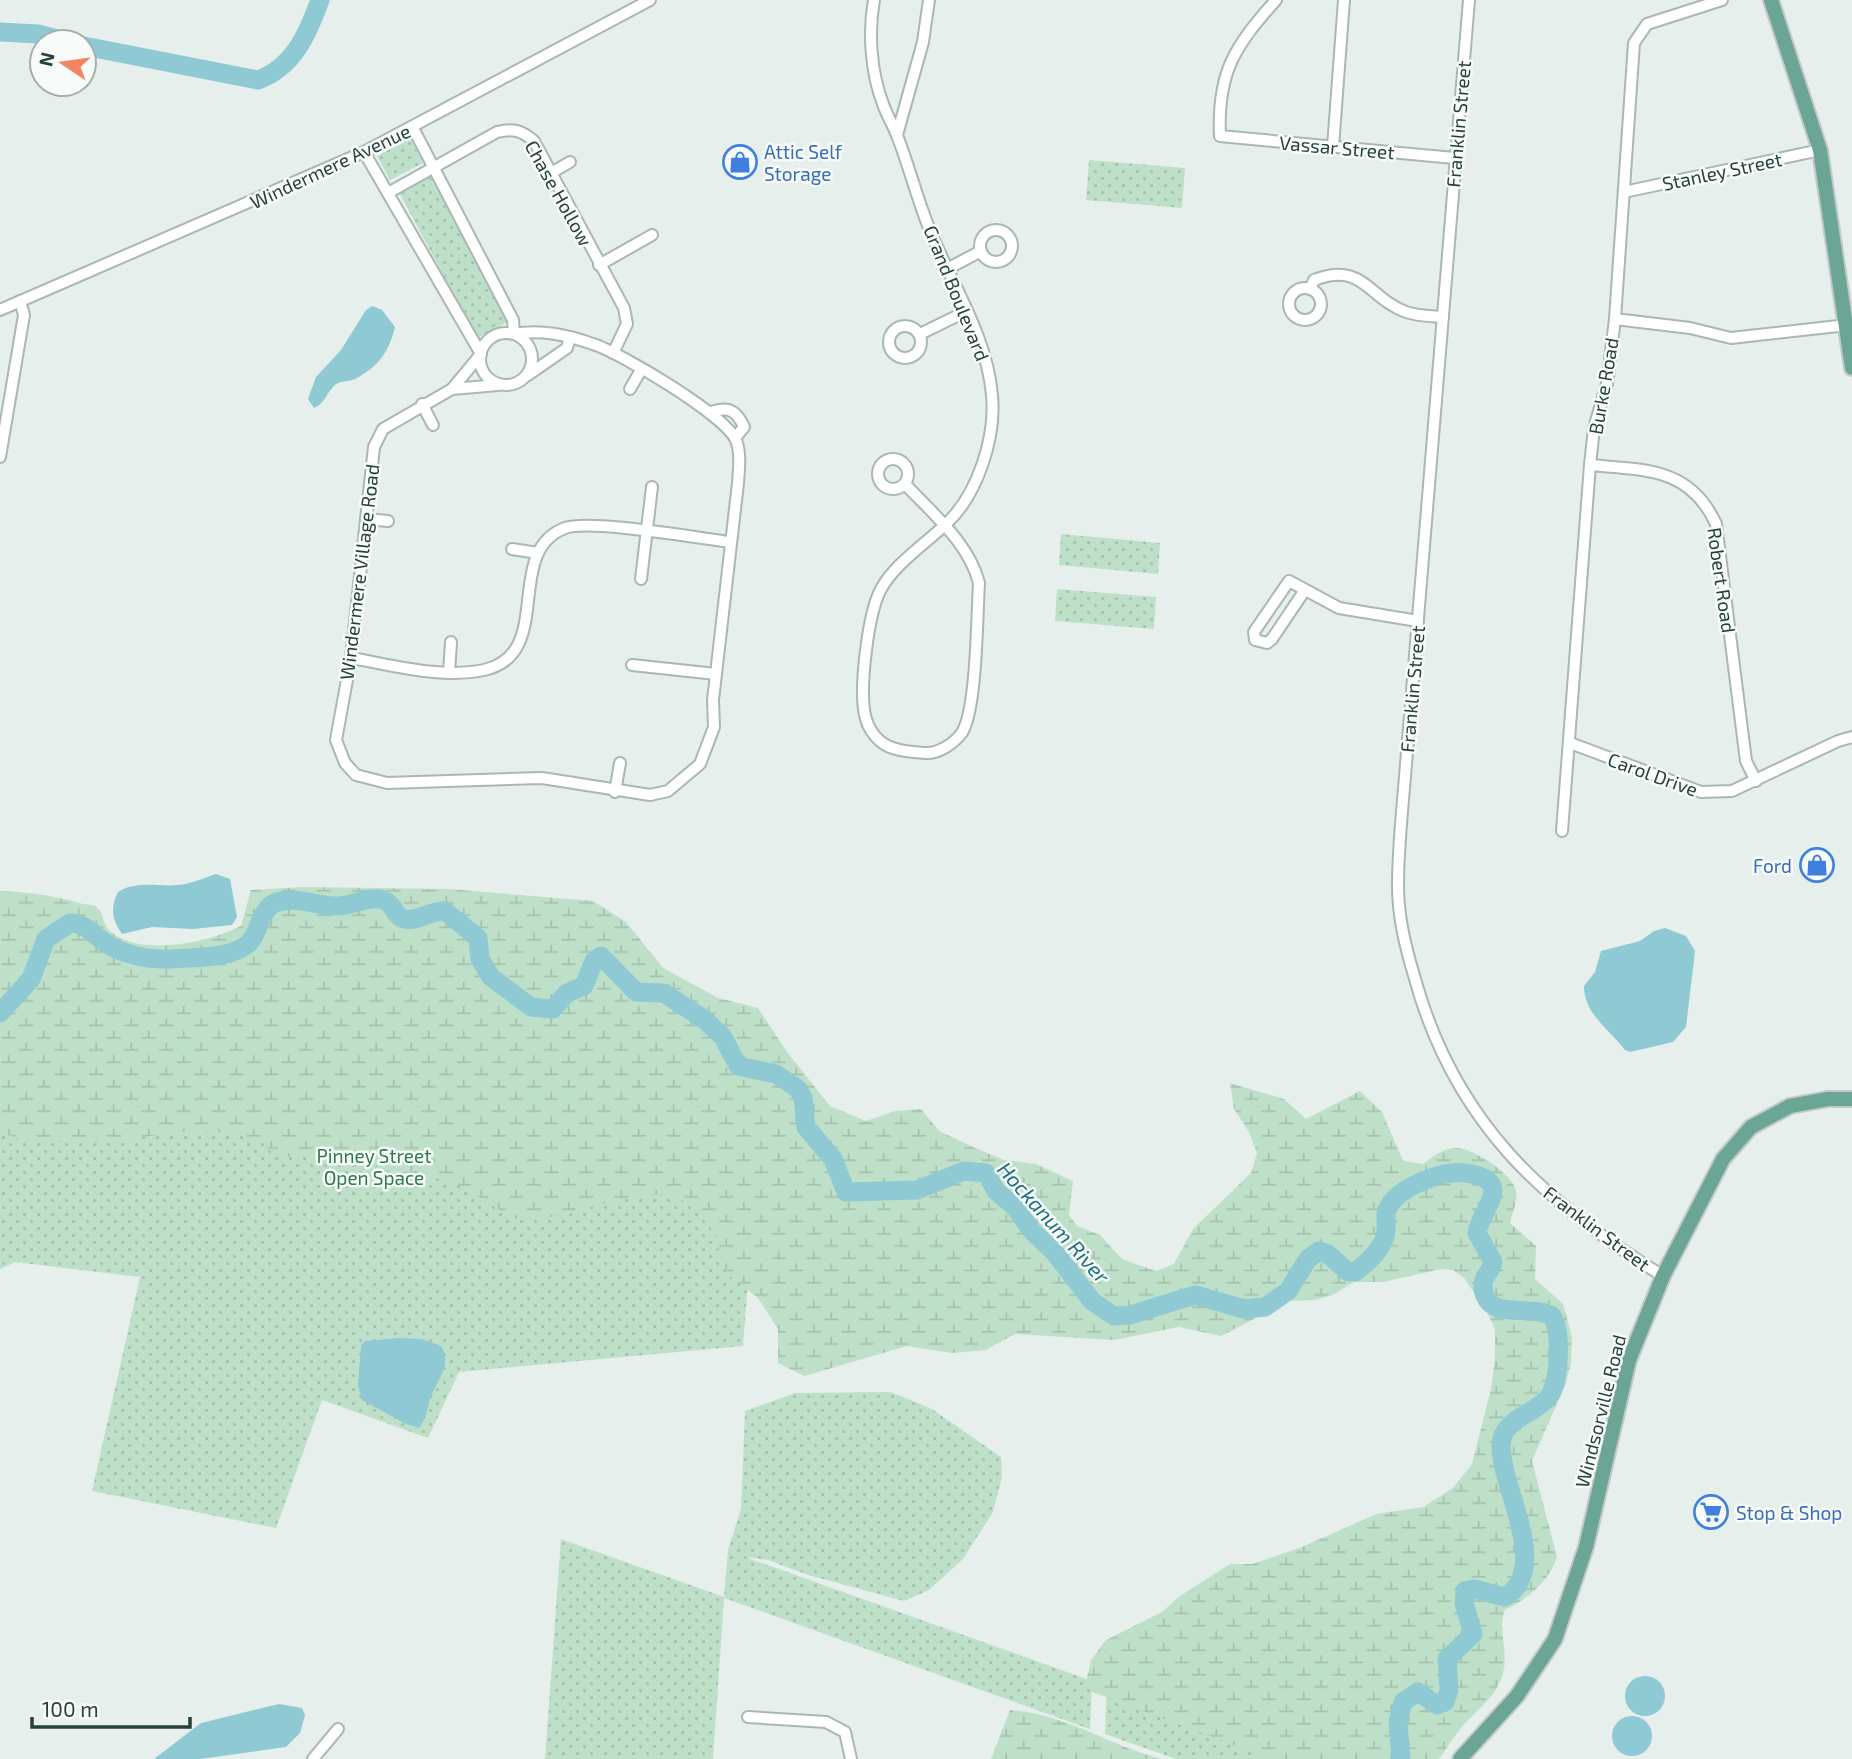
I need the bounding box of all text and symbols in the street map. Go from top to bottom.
north arrow [28,28,98,98]
text: N [33,50,59,68]
street label: Franklin Street [1441,60,1475,188]
street label: Windermere Avenue [246,119,414,213]
street label: Vassar Street [1278,131,1396,163]
street label: Chase Hollow [520,136,598,250]
place label: Attic Self Storage [764,140,843,185]
shop icon: Attic Self Storage [721,143,759,181]
street label: Stanley Street [1660,147,1784,195]
street label: Grand Boulevard [919,222,995,364]
street label: Burke Road [1583,336,1623,436]
street label: Windermere Village Road [334,463,384,681]
street label: Robert Road [1703,526,1741,634]
street label: Franklin Street [1395,625,1429,753]
street label: Carol Drive [1605,747,1701,801]
shop icon: Ford [1798,846,1836,884]
place label: Ford [1753,854,1792,877]
park label: Pinney Street Open Space [317,1144,431,1189]
water label: Hockanum River [993,1156,1116,1288]
street label: Franklin Street [1539,1181,1655,1275]
street label: Windsorville Road [1570,1332,1630,1490]
supermarket icon: Stop & Shop [1692,1493,1730,1531]
place label: Stop & Shop [1736,1501,1842,1524]
scale bar [32,1686,189,1730]
text: 100 m [42,1696,99,1721]

